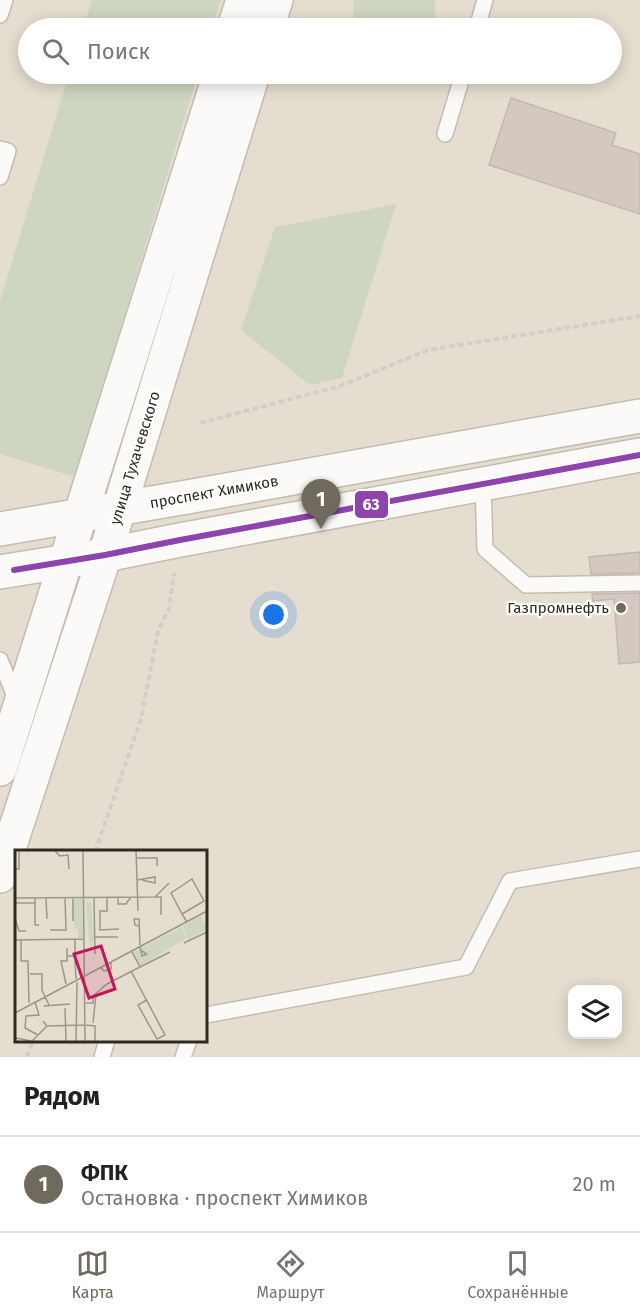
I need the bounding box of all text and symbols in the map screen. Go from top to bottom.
search box [18,18,622,84]
icon: search [39,35,72,68]
text: Поиск [87,38,150,65]
street label: улица Тухачевского [106,389,164,527]
street label: проспект Химиков [148,472,280,512]
pin: 1 [302,480,340,529]
line badge: 63 [354,490,389,519]
text: 63 [362,495,380,514]
place label: Газпромнефть [507,599,609,617]
your location [259,600,288,629]
marker: Газпромнефть [614,601,628,615]
inset map [15,850,207,1042]
map controls [568,985,622,1039]
button: layers [568,985,622,1039]
text: Рядом [24,1081,100,1112]
text: ФПК [81,1159,128,1186]
text: 1 [39,1172,48,1196]
text: 20 m [573,1172,616,1196]
text: Остановка · проспект Химиков [81,1186,368,1210]
tab: Карта [71,1247,114,1302]
tab: Маршрут [257,1247,325,1302]
tab: Сохранённые [467,1247,569,1302]

